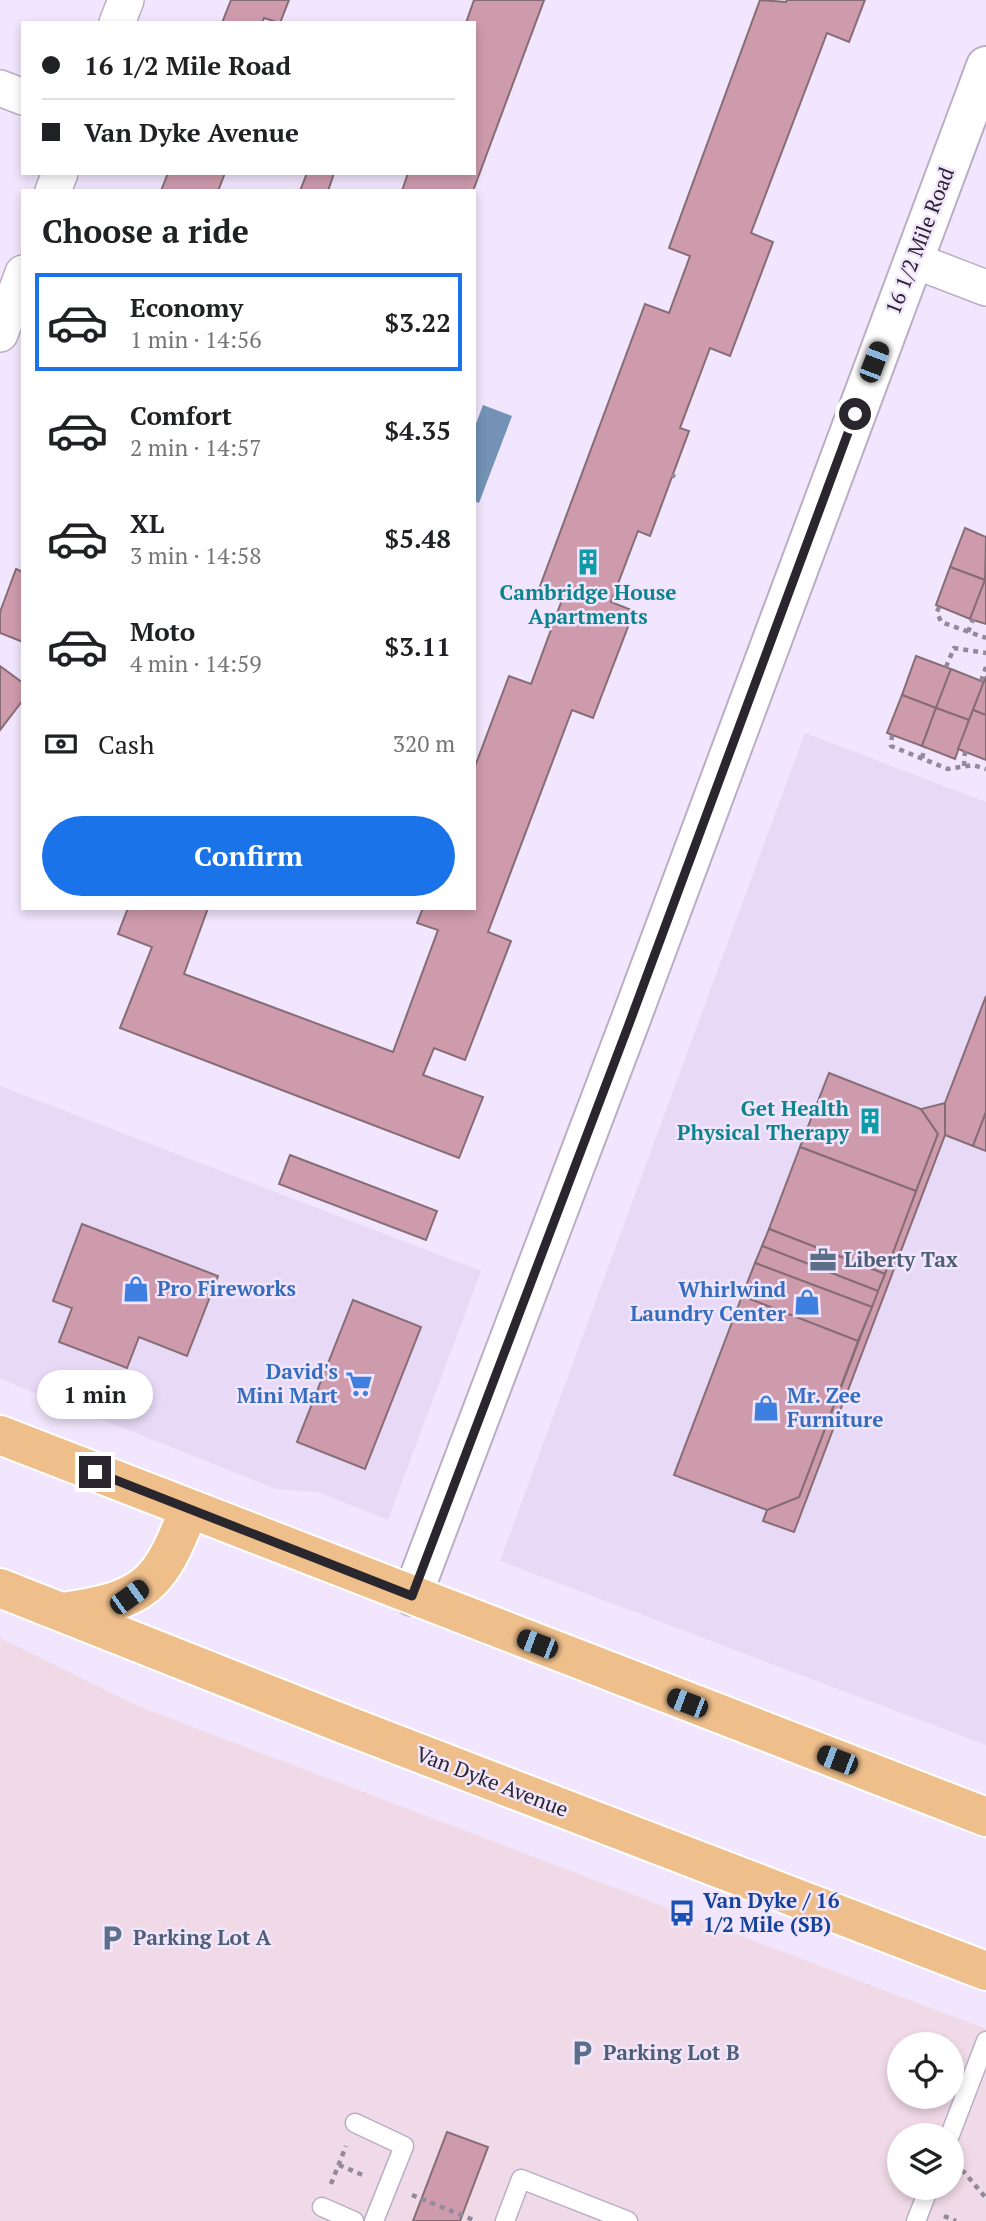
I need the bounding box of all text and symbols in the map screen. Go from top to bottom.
text: 16 1/2 Mile Road [84,48,291,82]
text: Van Dyke Avenue [84,115,299,149]
street label: 16 1/2 Mile Road [878,163,960,318]
text: Choose a ride [42,210,249,252]
text: Economy [130,290,243,324]
icon: car [46,291,109,354]
text: $3.22 [385,305,451,339]
text: 1 min · 14:56 [130,324,262,355]
car [857,339,892,385]
text: Comfort [130,398,232,432]
route start [839,398,871,430]
icon: car [46,399,109,462]
text: $4.35 [385,413,451,447]
text: 2 min · 14:57 [130,432,262,463]
text: XL [130,506,164,540]
icon: car [46,507,109,570]
text: $5.48 [385,521,451,555]
text: 3 min · 14:58 [130,540,262,571]
building icon: Cambridge House Apartments [573,547,603,577]
place label: Cambridge House Apartments [500,578,677,630]
text: Moto [130,614,195,648]
icon: car [46,615,109,678]
text: $3.11 [385,629,451,663]
text: 4 min · 14:59 [130,648,262,679]
icon: cash [42,725,80,763]
text: Cash [98,727,154,761]
text: 320 m [393,728,455,759]
button: Confirm [42,816,455,896]
place label: Get Health Physical Therapy [677,1094,850,1146]
building icon: Get Health Physical Therapy [855,1106,885,1136]
office icon: Liberty Tax [808,1245,838,1275]
place label: Liberty Tax [844,1245,958,1273]
shop icon: Pro Fireworks [121,1274,151,1304]
place label: Pro Fireworks [157,1274,296,1302]
place label: Whirlwind Laundry Center [630,1275,786,1327]
shop icon: Whirlwind Laundry Center [792,1287,822,1317]
place label: David's Mini Mart [237,1357,339,1409]
supermarket icon: David's Mini Mart [344,1369,374,1399]
callout: 1 min [37,1370,153,1420]
text: 1 min [64,1379,126,1410]
place label: Mr. Zee Furniture [787,1381,883,1433]
shop icon: Mr. Zee Furniture [751,1393,781,1423]
route end [79,1456,111,1488]
car [106,1576,153,1618]
car [514,1627,561,1661]
car [664,1686,711,1720]
street label: Van Dyke Avenue [412,1739,572,1823]
car [814,1743,861,1777]
place label: Van Dyke / 16 1/2 Mile (SB) [703,1886,840,1938]
bus stop icon: Van Dyke / 16 1/2 Mile (SB) [667,1898,697,1928]
parking icon: Parking Lot A [97,1923,127,1953]
place label: Parking Lot A [133,1923,272,1951]
map controls [887,2032,964,2200]
button: locate [887,2032,964,2109]
parking icon: Parking Lot B [567,2038,597,2068]
place label: Parking Lot B [603,2038,740,2066]
button: layers [887,2123,964,2200]

